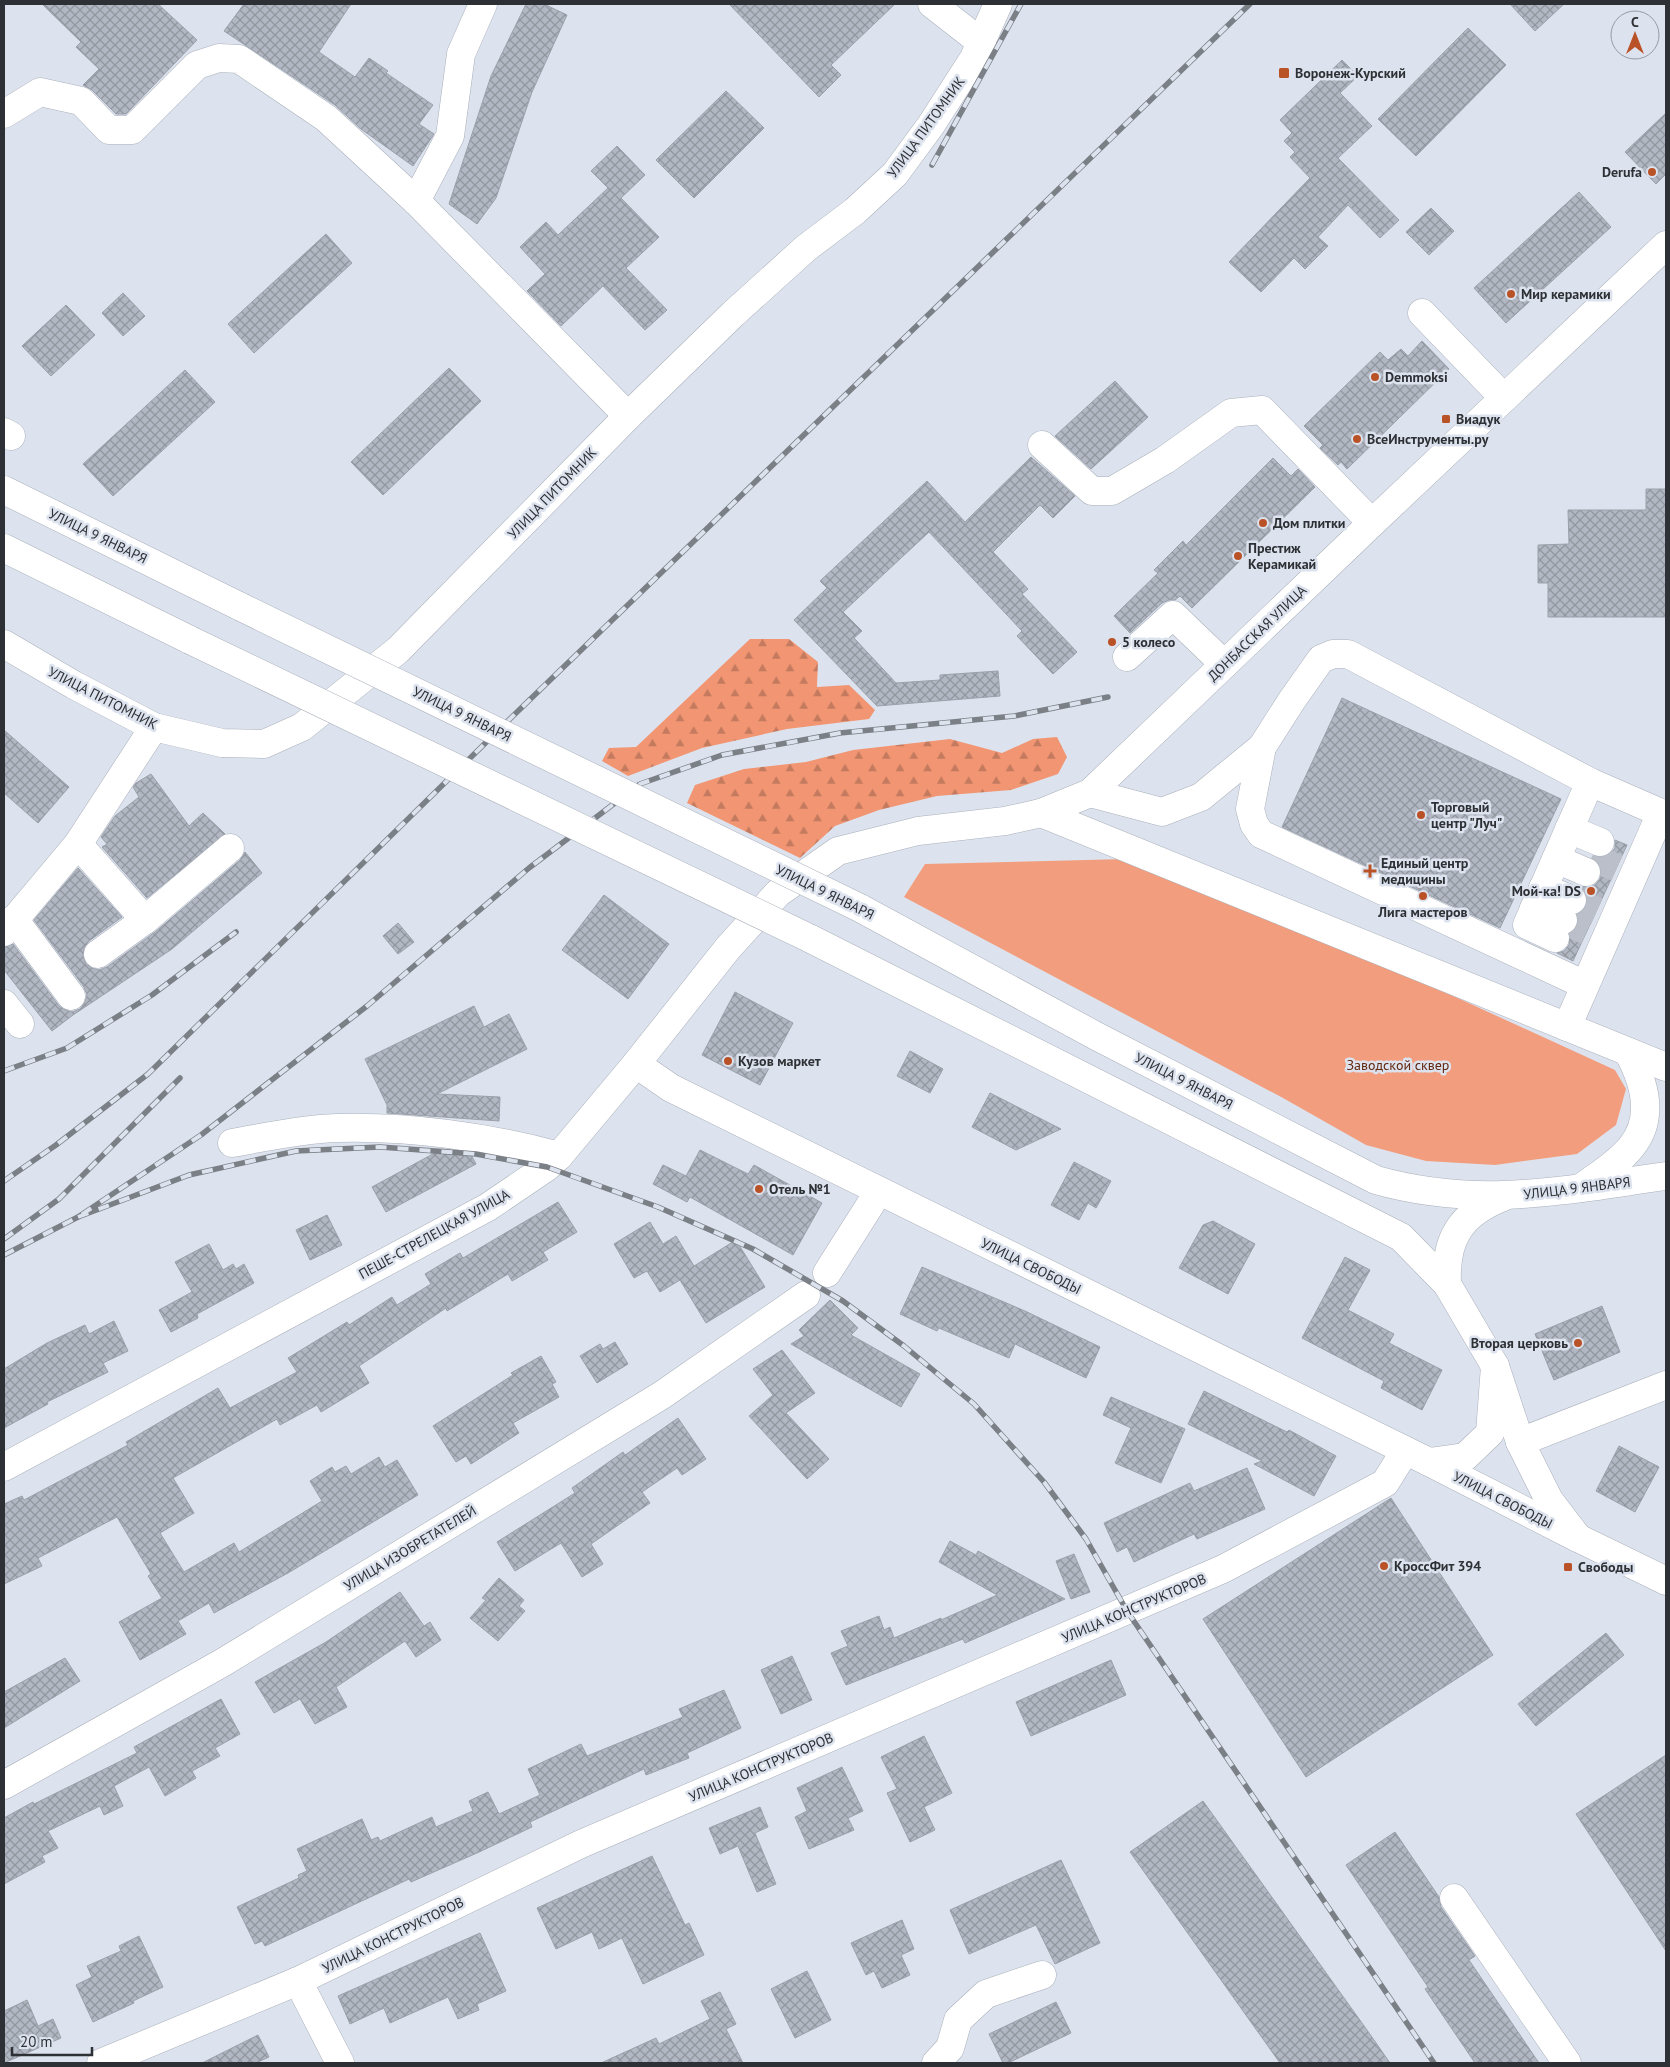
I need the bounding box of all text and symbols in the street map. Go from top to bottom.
north arrow [1610,10,1660,60]
text: С [1631,13,1639,31]
place label: Воронеж-Курский [1295,64,1406,82]
marker: Воронеж-Курский [1277,66,1291,80]
street label: УЛИЦА ПИТОМНИК [883,73,969,181]
place label: Derufa [1602,163,1642,181]
marker: Derufa [1646,166,1658,178]
place label: Мир керамики [1521,285,1611,303]
marker: Мир керамики [1505,288,1517,300]
place label: Demmoksi [1385,368,1448,386]
marker: Demmoksi [1369,371,1381,383]
place label: Виадук [1456,410,1500,428]
marker: Виадук [1440,413,1452,425]
place label: ВсеИнструменты.ру [1367,430,1489,448]
marker: ВсеИнструменты.ру [1351,433,1363,445]
street label: УЛИЦА ПИТОМНИК [504,443,601,543]
street label: УЛИЦА 9 ЯНВАРЯ [46,504,150,568]
place label: Дом плитки [1273,514,1345,532]
marker: Дом плитки [1257,517,1269,529]
place label: Престиж Керамикай [1248,539,1316,573]
marker: Престиж Керамикай [1232,550,1244,562]
street label: ДОНБАССКАЯ УЛИЦА [1204,581,1311,685]
place label: 5 колесо [1122,633,1176,651]
marker: 5 колесо [1106,636,1118,648]
street label: УЛИЦА ПИТОМНИК [45,663,161,734]
street label: УЛИЦА 9 ЯНВАРЯ [410,682,514,746]
place label: Торговый центр "Луч" [1431,798,1502,832]
marker: Торговый центр "Луч" [1415,809,1427,821]
place label: Единый центр медицины [1381,854,1469,888]
street label: УЛИЦА 9 ЯНВАРЯ [773,860,877,924]
marker: Единый центр медицины [1363,864,1377,878]
place label: Мой-ка! DS [1512,882,1581,900]
marker: Мой-ка! DS [1585,885,1597,897]
marker: Лига мастеров [1417,890,1429,902]
place label: Лига мастеров [1377,903,1468,921]
street label: УЛИЦА 9 ЯНВАРЯ [1132,1049,1236,1113]
place label: Кузов маркет [738,1052,821,1070]
marker: Кузов маркет [722,1055,734,1067]
park label: Заводской сквер [1347,1056,1449,1074]
street label: УЛИЦА 9 ЯНВАРЯ [1523,1173,1631,1203]
place label: Отель №1 [769,1180,831,1198]
marker: Отель №1 [753,1183,765,1195]
street label: ПЕШЕ-СТРЕЛЕЦКАЯ УЛИЦА [355,1185,513,1283]
street label: УЛИЦА СВОБОДЫ [978,1234,1084,1298]
place label: Вторая церковь [1471,1334,1568,1352]
marker: Вторая церковь [1572,1337,1584,1349]
street label: УЛИЦА СВОБОДЫ [1450,1467,1556,1533]
street label: УЛИЦА ИЗОБРЕТАТЕЛЕЙ [340,1501,480,1595]
place label: КроссФит 394 [1394,1557,1481,1575]
place label: Свободы [1578,1558,1633,1576]
marker: КроссФит 394 [1378,1560,1390,1572]
marker: Свободы [1562,1561,1574,1573]
street label: УЛИЦА КОНСТРУКТОРОВ [1059,1569,1209,1647]
street label: УЛИЦА КОНСТРУКТОРОВ [686,1728,836,1806]
street label: УЛИЦА КОНСТРУКТОРОВ [319,1893,467,1977]
scale bar [12,2024,92,2056]
text: 20 m [20,2032,53,2051]

